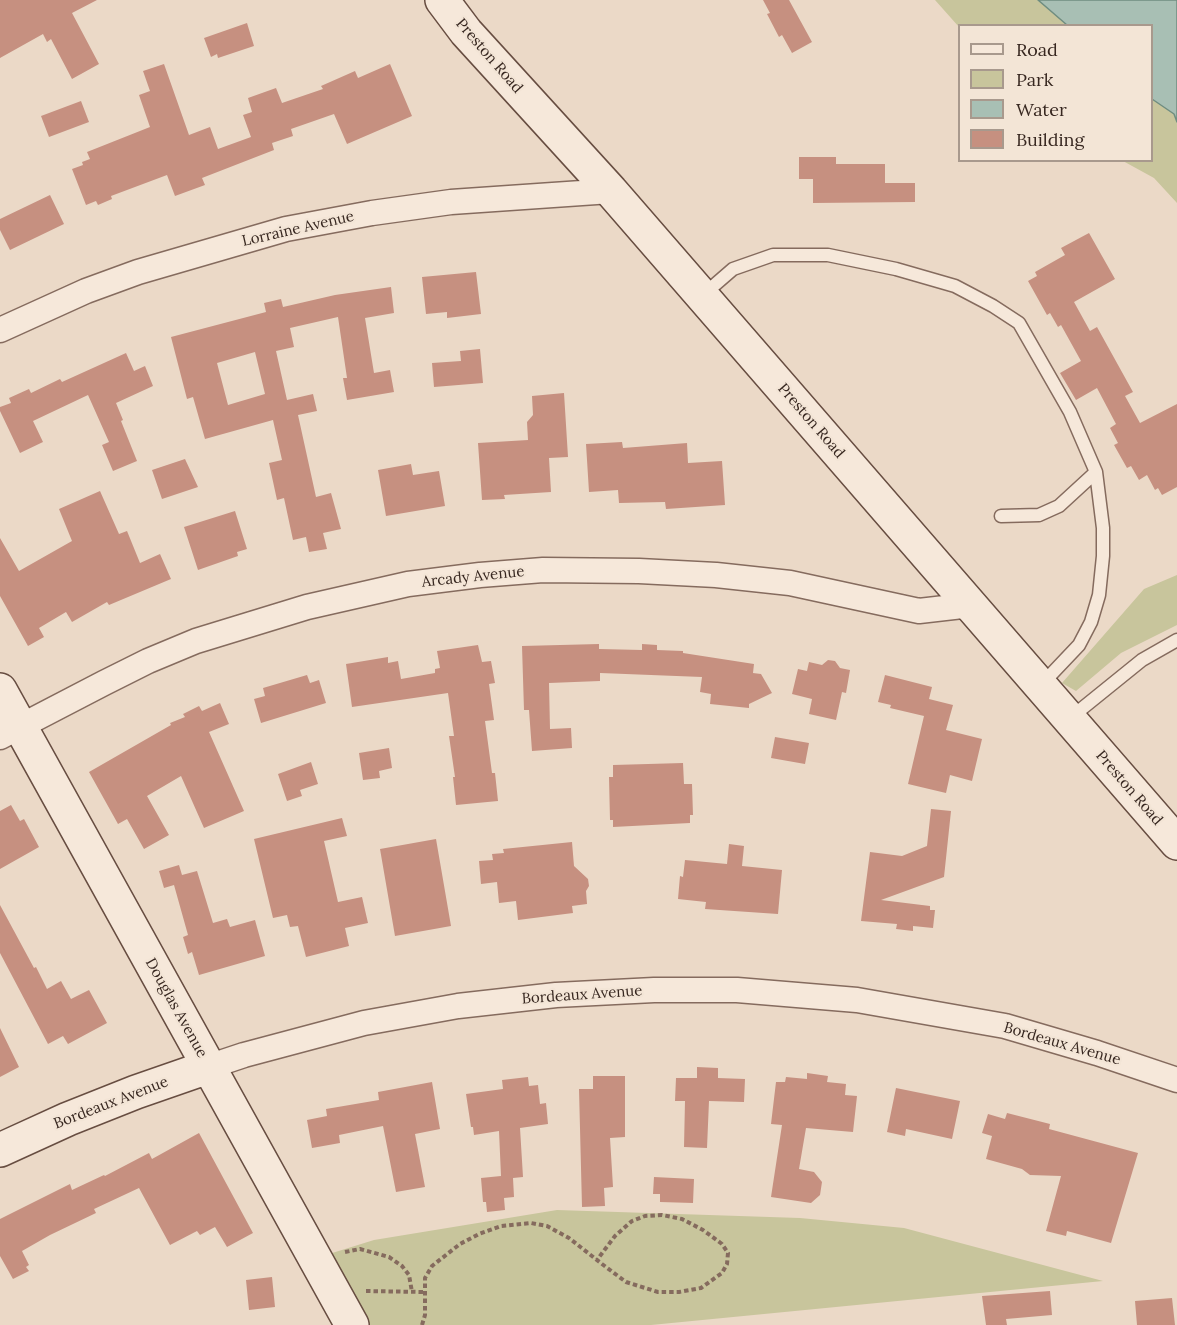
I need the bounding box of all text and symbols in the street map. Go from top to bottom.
street label: Preston Road [452,15,526,97]
legend [958,24,1153,162]
text: Road [1016,38,1058,61]
text: Park [1016,68,1053,91]
text: Water [1016,98,1067,121]
text: Building [1016,128,1084,151]
street label: Lorraine Avenue [240,207,356,251]
street label: Preston Road [774,380,848,462]
street label: Arcady Avenue [421,563,525,591]
street label: Preston Road [1092,747,1166,829]
street label: Douglas Avenue [141,955,211,1061]
street label: Bordeaux Avenue [521,982,643,1008]
street label: Bordeaux Avenue [1001,1019,1123,1069]
street label: Bordeaux Avenue [51,1073,171,1133]

